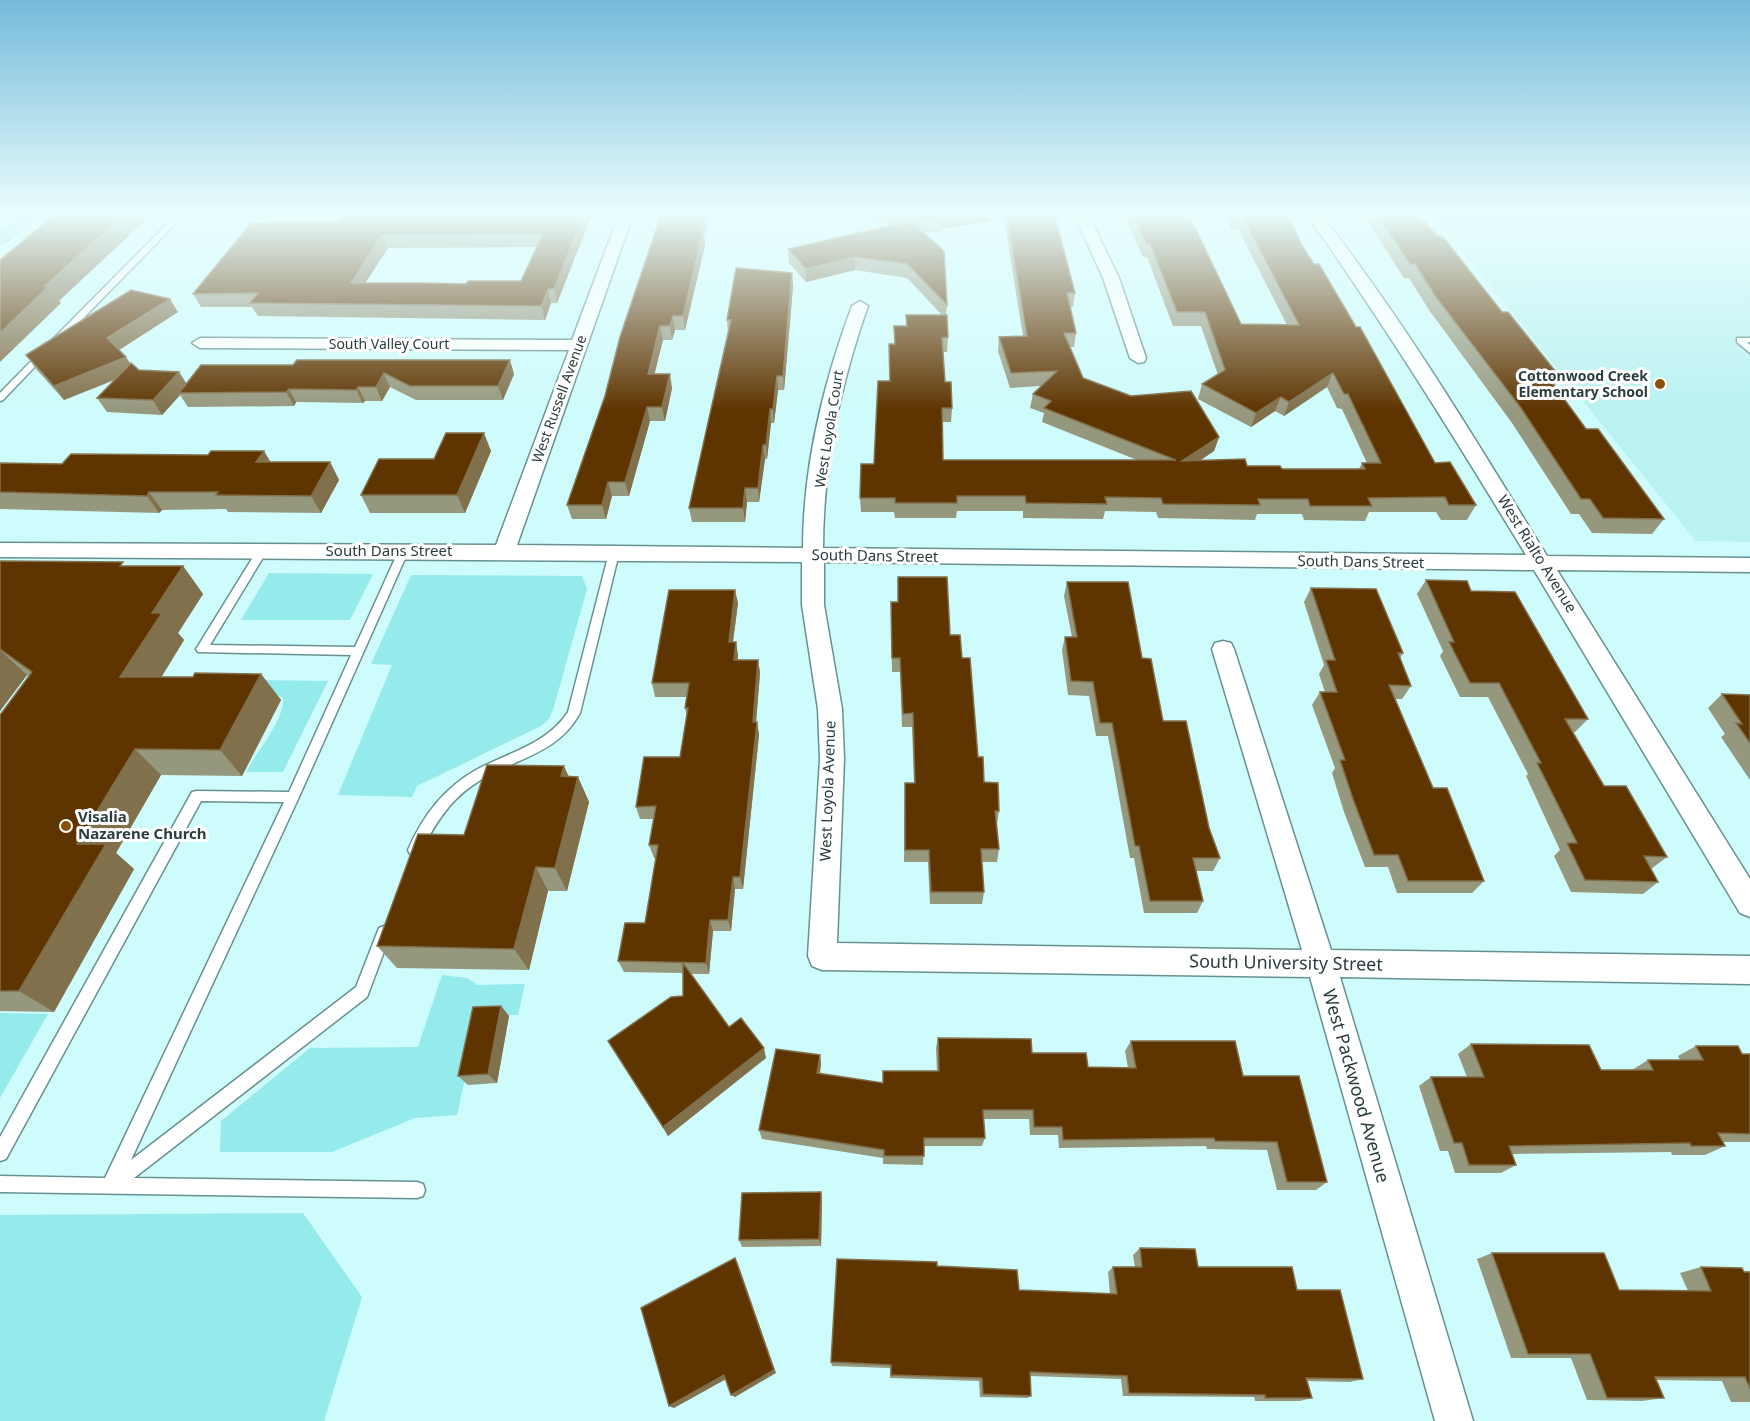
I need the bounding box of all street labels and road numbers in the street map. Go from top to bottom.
street label: West Russell Avenue [527,332,591,465]
street label: South Valley Court [329,334,449,353]
street label: West Loyola Court [810,369,847,489]
street label: West Rialto Avenue [1494,491,1582,616]
street label: South Dans Street [326,540,453,560]
street label: South Dans Street [811,544,939,566]
street label: South Dans Street [1297,550,1425,572]
street label: West Loyola Avenue [815,720,839,862]
street label: South University Street [1189,948,1384,976]
street label: West Packwood Avenue [1318,986,1396,1185]

